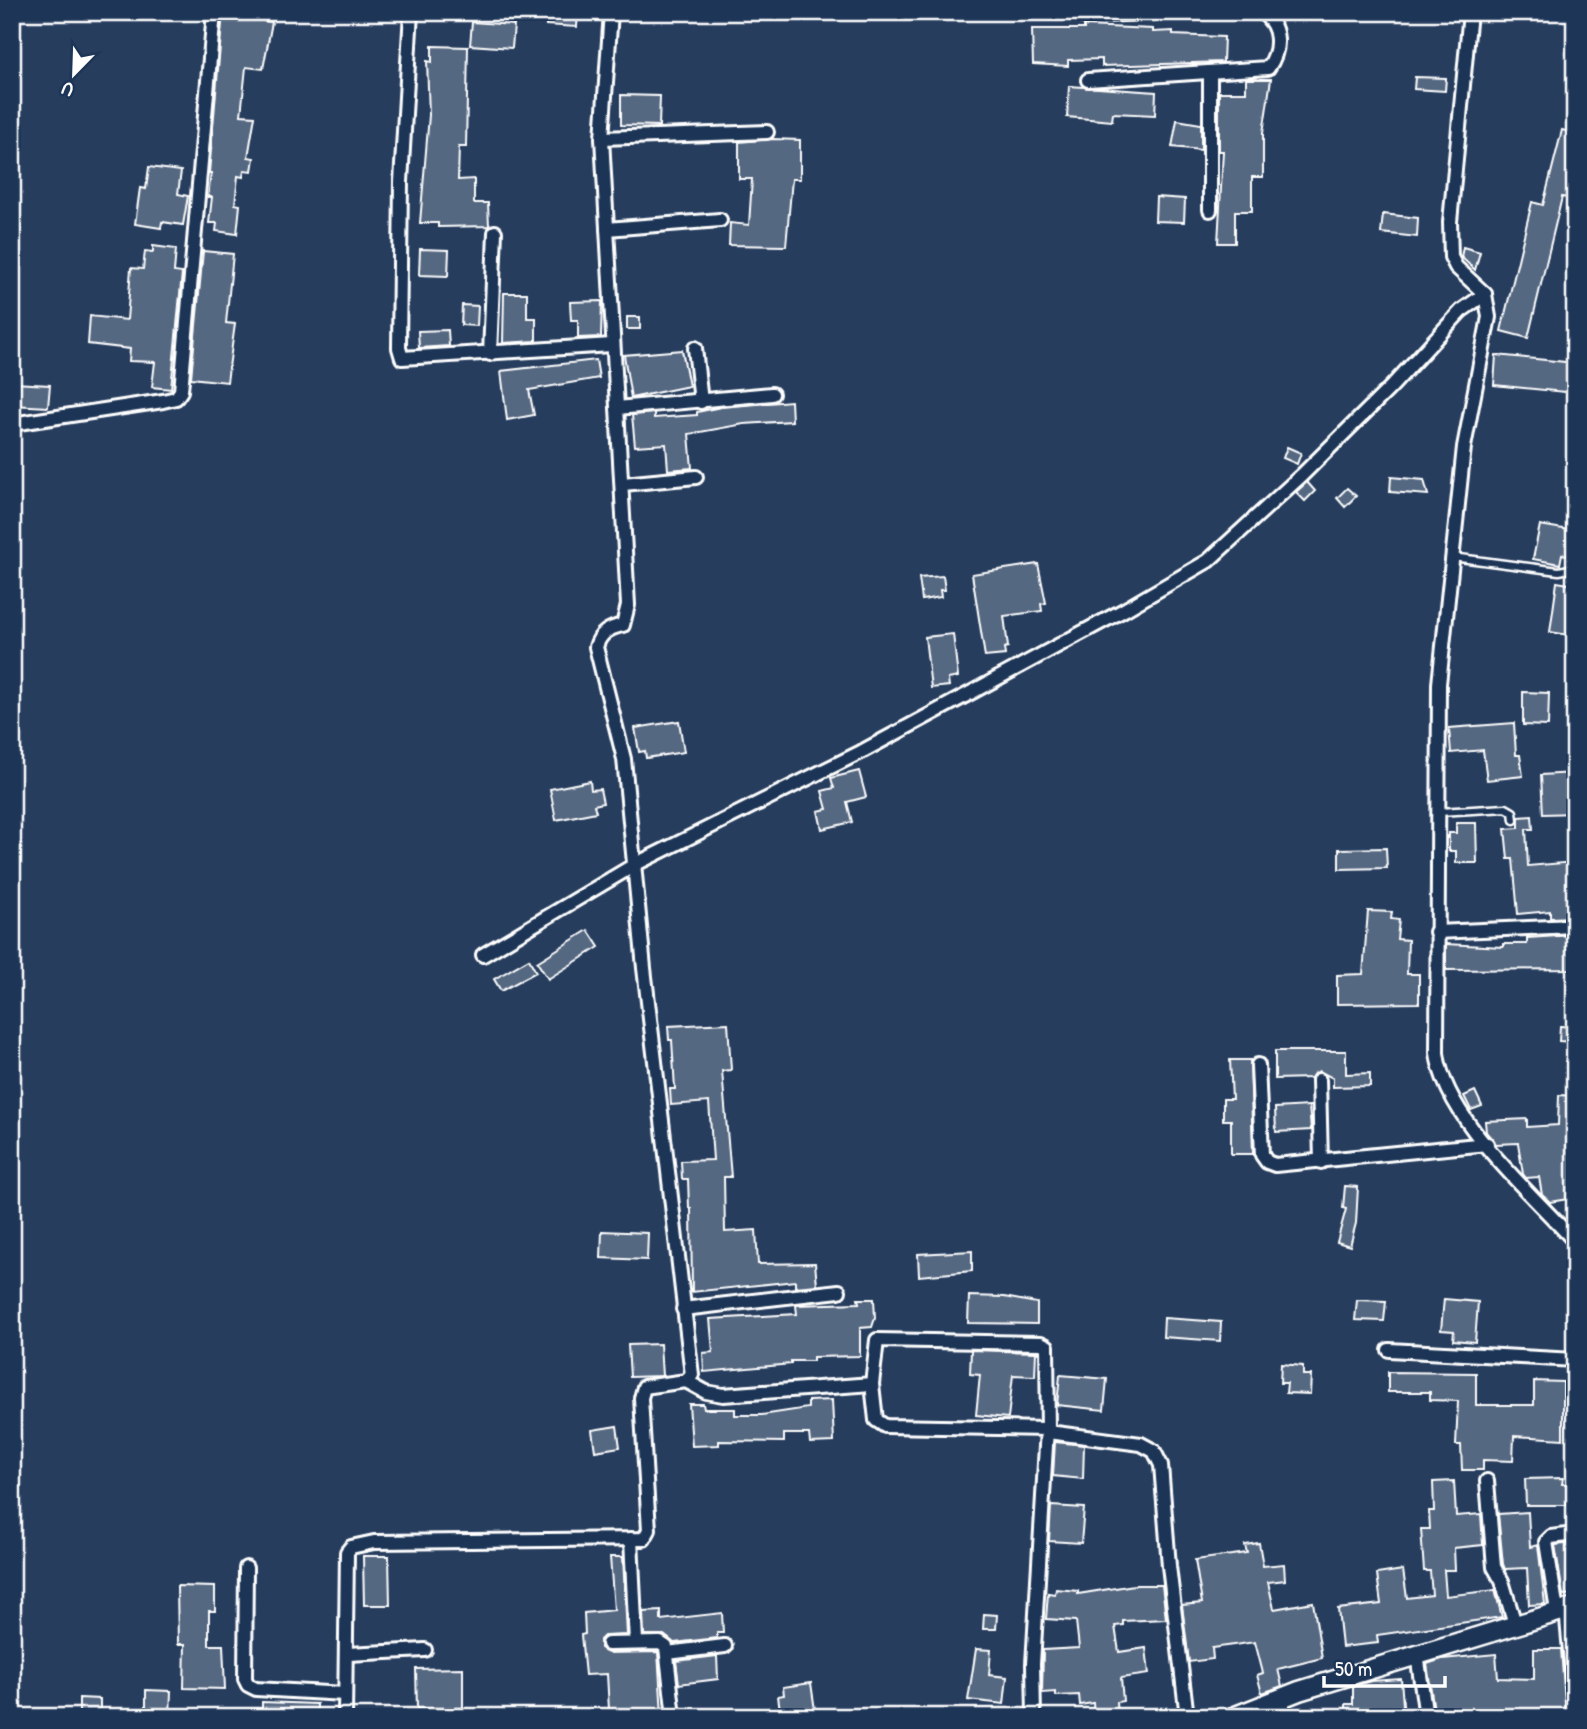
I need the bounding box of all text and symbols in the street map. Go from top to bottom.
north arrow [38,38,108,108]
text: U [57,75,77,104]
scale bar [1324,1645,1445,1689]
text: 50 m [1335,1654,1372,1683]

